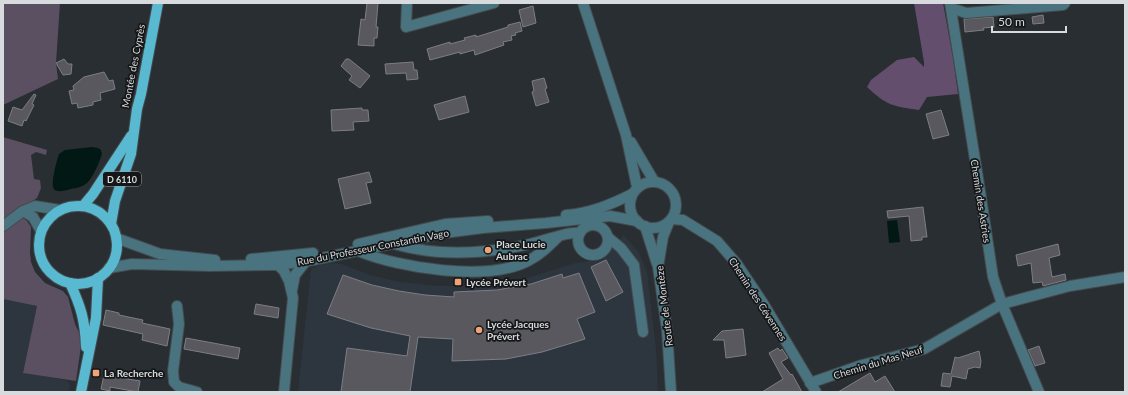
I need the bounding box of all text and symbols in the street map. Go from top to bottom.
scale bar [992,8,1066,34]
text: 50 m [998,14,1025,29]
street label: Montée des Cyprès [119,23,147,109]
street label: Chemin des Astries [968,159,994,243]
road number: D 6110 [103,172,141,186]
street label: Rue du Professeur Constantin Vago [296,226,450,268]
place label: Place Lucie Aubrac [495,238,546,262]
marker: Place Lucie Aubrac [483,245,493,255]
street label: Chemin des Cévennes [727,255,789,343]
street label: Route de Montèze [653,265,675,347]
place label: Lycée Prévert [466,276,526,288]
marker: Lycée Prévert [453,277,463,287]
place label: Lycée Jacques Prévert [487,318,550,342]
marker: Lycée Jacques Prévert [474,325,484,335]
street label: Chemin du Mas Neuf [832,343,925,381]
place label: La Recherche [104,367,164,379]
marker: La Recherche [91,368,101,378]

